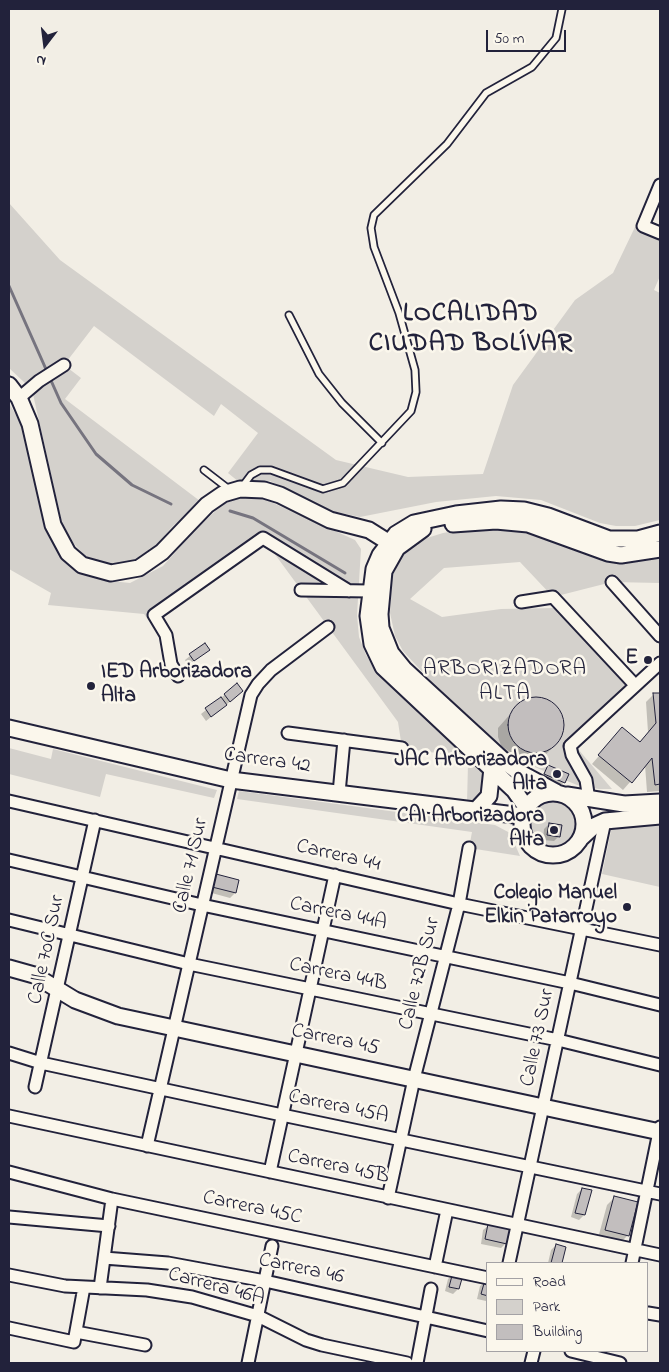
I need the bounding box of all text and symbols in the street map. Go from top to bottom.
north arrow [20,20,70,70]
scale bar [489,20,569,52]
text: 50 m [494,28,524,50]
text: N [34,49,48,71]
district label: LOCALIDAD CIUDAD BOLÍVAR [367,300,575,362]
place label: E [625,647,638,673]
marker: E [642,654,654,666]
district label: ARBORIZADORA ALTA [421,657,589,708]
place label: IED Arborizadora Alta [101,661,252,711]
marker: IED Arborizadora Alta [85,680,97,692]
street label: Carrera 42 [222,743,312,781]
place label: JAC Arborizadora Alta [395,749,547,799]
marker: JAC Arborizadora Alta [551,768,563,780]
place label: CAI Arborizadora Alta [397,805,544,855]
street label: Calle 71 Sur [169,816,215,916]
marker: CAI Arborizadora Alta [548,824,560,836]
street label: Carrera 44 [293,835,383,879]
place label: Colegio Manuel Elkin Patarroyo [484,882,617,932]
street label: Carrera 44A [287,892,389,938]
street label: Calle 70C Sur [24,893,72,1007]
marker: Colegio Manuel Elkin Patarroyo [621,901,633,913]
street label: Calle 72B Sur [395,915,447,1033]
street label: Carrera 44B [287,953,389,999]
street label: Calle 73 Sur [516,987,562,1089]
street label: Carrera 45 [289,1019,381,1063]
street label: Carrera 45A [285,1085,391,1131]
street label: Carrera 45B [285,1145,391,1191]
street label: Carrera 45C [200,1186,304,1232]
street label: Carrera 46 [256,1249,346,1291]
legend [487,1262,649,1352]
street label: Carrera 46A [165,1263,267,1313]
text: Road [533,1271,566,1293]
text: Park [533,1296,560,1318]
text: Building [533,1321,582,1343]

